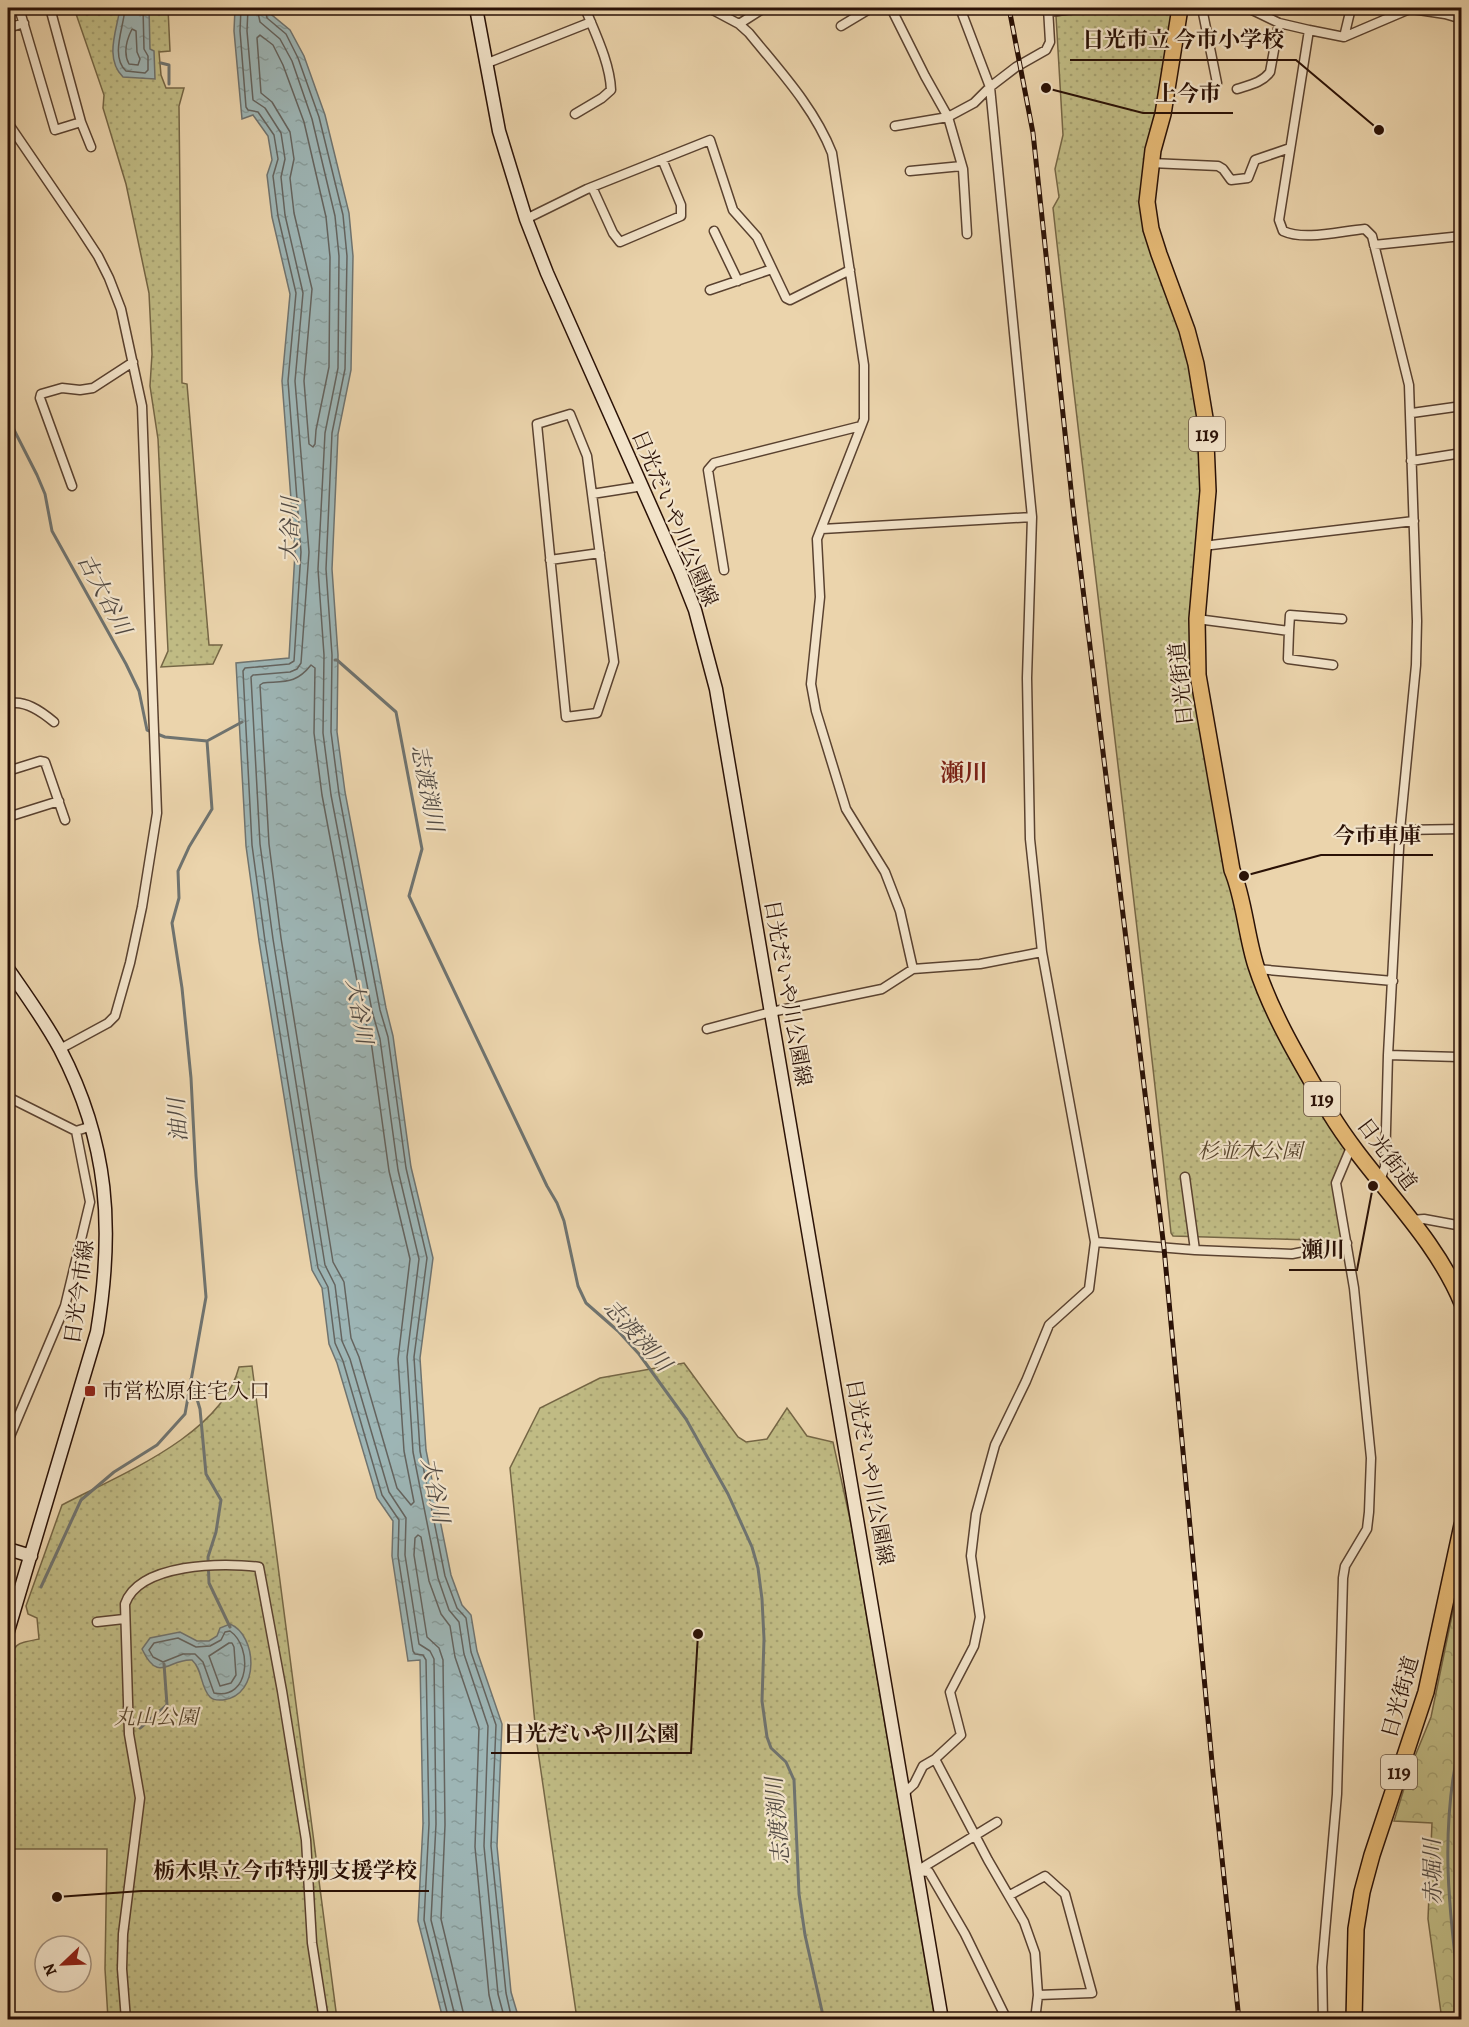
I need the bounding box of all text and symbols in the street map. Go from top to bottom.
callout: 日光市立 今市小学校 [1070,20,1296,60]
text: 日光市立 今市小学校 [1082,25,1284,55]
callout: 上今市 [1143,73,1233,113]
text: 上今市 [1155,79,1221,109]
road number: 119 [1189,417,1225,451]
street label: 日光だいや川公園線 [625,426,725,610]
water label: 大谷川 [274,495,306,563]
water label: 古大谷川 [70,549,139,642]
street label: 日光街道 [1163,641,1199,727]
water label: 志渡渕川 [404,742,451,836]
district label: 瀬川 [940,757,988,789]
callout: 今市車庫 [1321,815,1433,855]
text: 今市車庫 [1333,821,1421,851]
street label: 日光だいや川公園線 [758,898,818,1088]
water label: 大谷川 [339,976,380,1048]
road number: 119 [1304,1082,1340,1116]
water label: 油川 [161,1095,194,1143]
street label: 日光街道 [1351,1112,1423,1196]
park label: 杉並木公園 [1198,1137,1305,1165]
callout: 瀬川 [1289,1230,1357,1270]
text: 瀬川 [1301,1235,1345,1265]
street label: 日光今市線 [58,1238,100,1346]
water label: 志渡渕川 [597,1293,679,1380]
place label: 市営松原住宅入口 [102,1377,270,1405]
street label: 日光だいや川公園線 [840,1377,900,1567]
marker: 市営松原住宅入口 [83,1384,97,1398]
water label: 大谷川 [414,1455,456,1527]
street label: 日光街道 [1375,1653,1425,1741]
park label: 丸山公園 [114,1703,201,1731]
callout: 日光だいや川公園 [491,1713,691,1753]
text: 日光だいや川公園 [503,1719,679,1749]
road number: 119 [1381,1755,1417,1789]
water label: 志渡渕川 [759,1774,797,1866]
water label: 赤堀川 [1417,1837,1449,1905]
callout: 栃木県立今市特別支援学校 [141,1851,429,1891]
text: 栃木県立今市特別支援学校 [153,1856,417,1886]
north arrow [33,1934,93,1994]
text: N [38,1959,63,1979]

